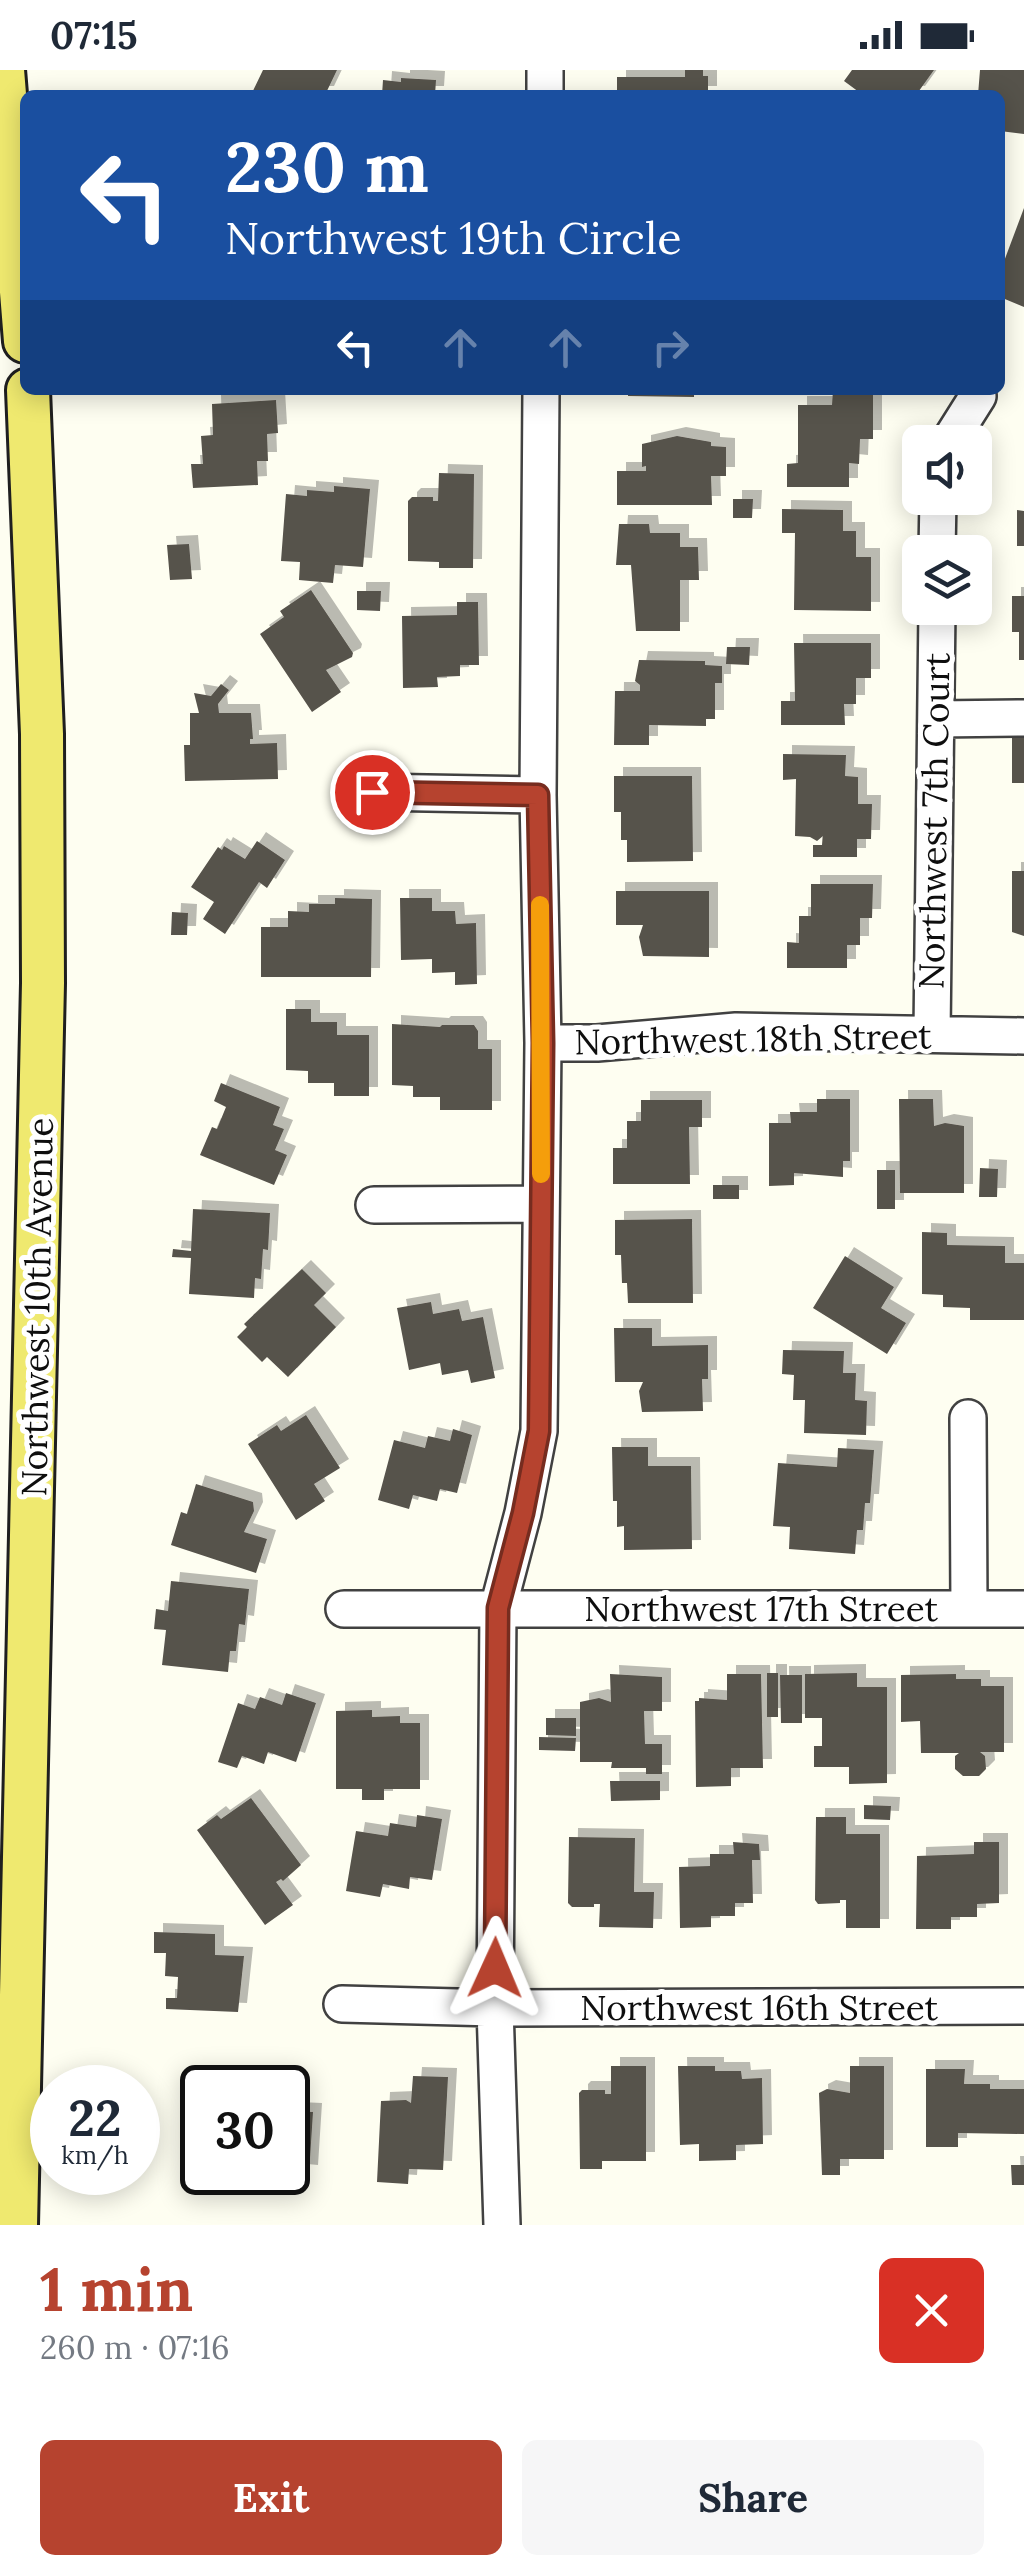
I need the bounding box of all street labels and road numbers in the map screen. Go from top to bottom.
street label: Northwest 7th Court [909,652,959,990]
street label: Northwest 18th Street [574,1013,933,1065]
street label: Northwest 10th Avenue [11,1117,63,1497]
street label: Northwest 17th Street [584,1586,938,1631]
street label: Northwest 16th Street [580,1985,938,2030]

